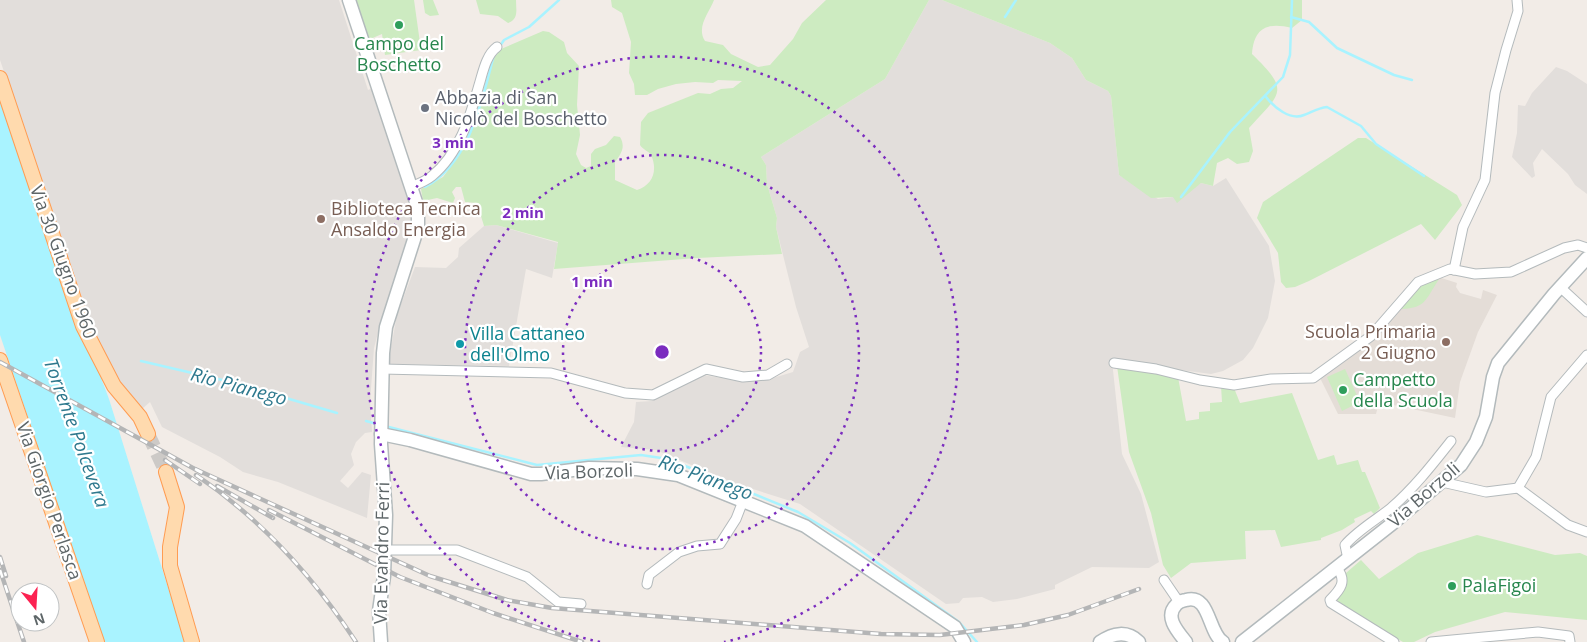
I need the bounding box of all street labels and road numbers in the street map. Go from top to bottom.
street label: Via 30 Giugno 1960 [25,182,103,342]
street label: Via Giorgio Perlasca [12,418,88,583]
street label: Via Borzoli [1382,456,1464,532]
street label: Via Borzoli [545,457,633,485]
street label: Via Evandro Ferri [368,482,394,624]

